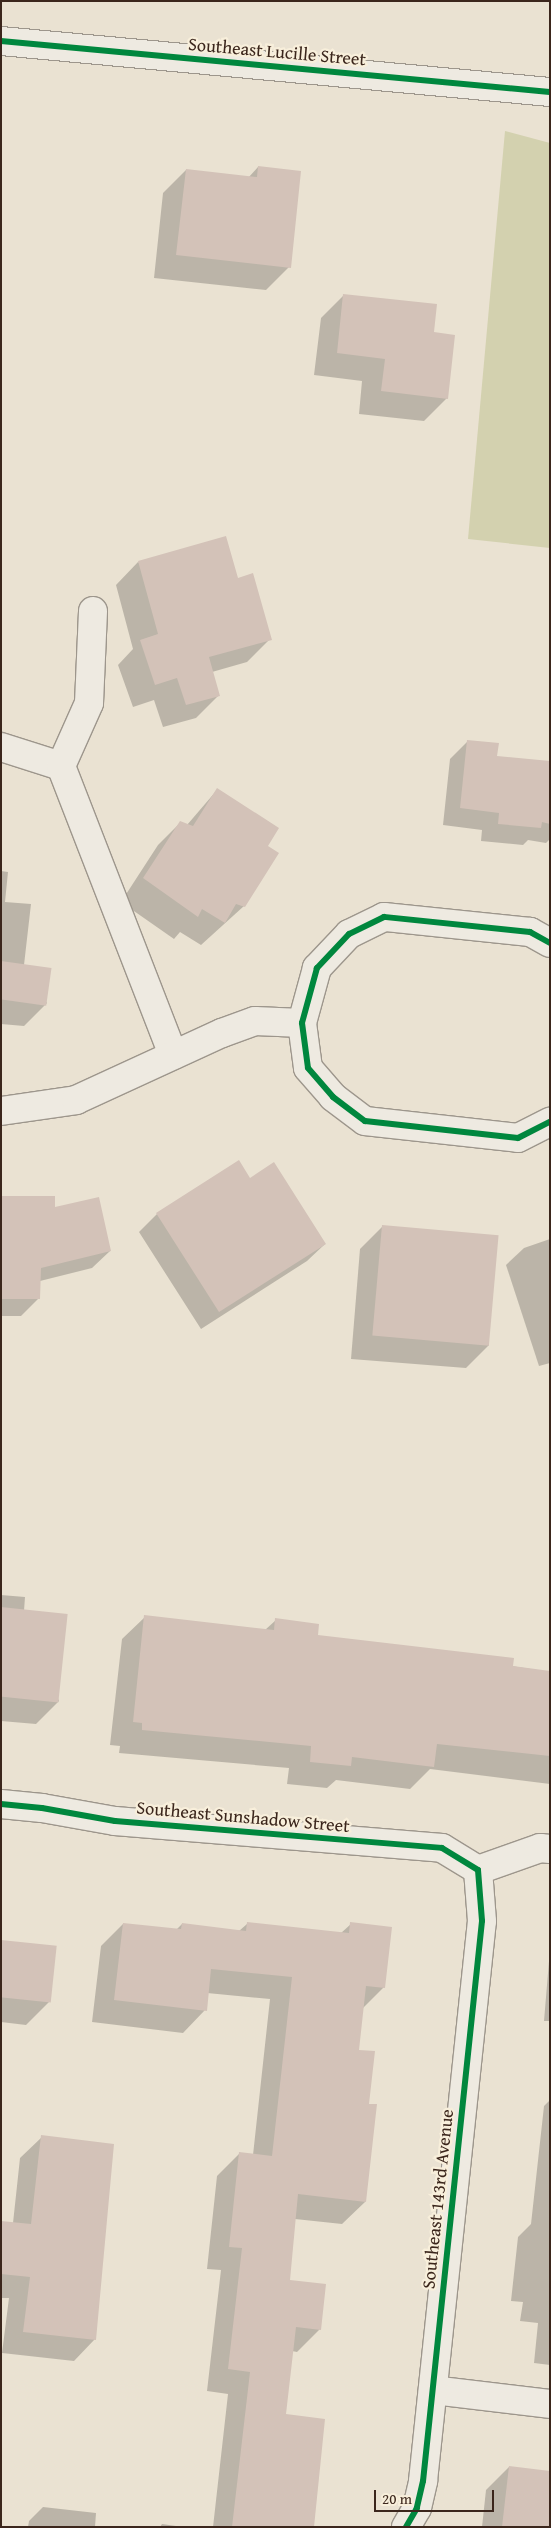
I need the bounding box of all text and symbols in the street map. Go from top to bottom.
street label: Southeast Lucille Street [187,33,367,71]
street label: Southeast Sunshadow Street [136,1797,350,1837]
street label: Southeast 143rd Avenue [418,2108,458,2290]
scale bar [376,2480,496,2512]
text: 20 m [382,2488,412,2509]

